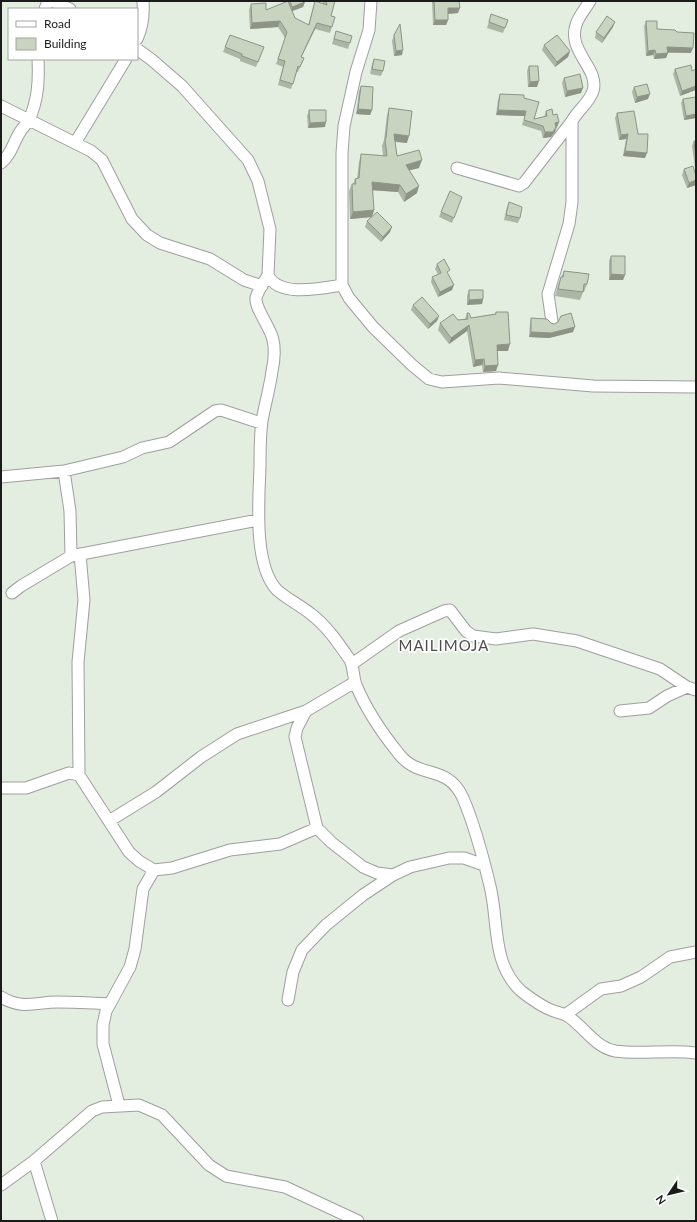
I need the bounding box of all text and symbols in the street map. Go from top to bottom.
legend [8,8,138,60]
text: Road [44,16,71,31]
text: Building [44,36,87,51]
district label: MAILIMOJA [399,636,489,654]
north arrow [649,1174,689,1214]
text: N [653,1193,668,1207]

